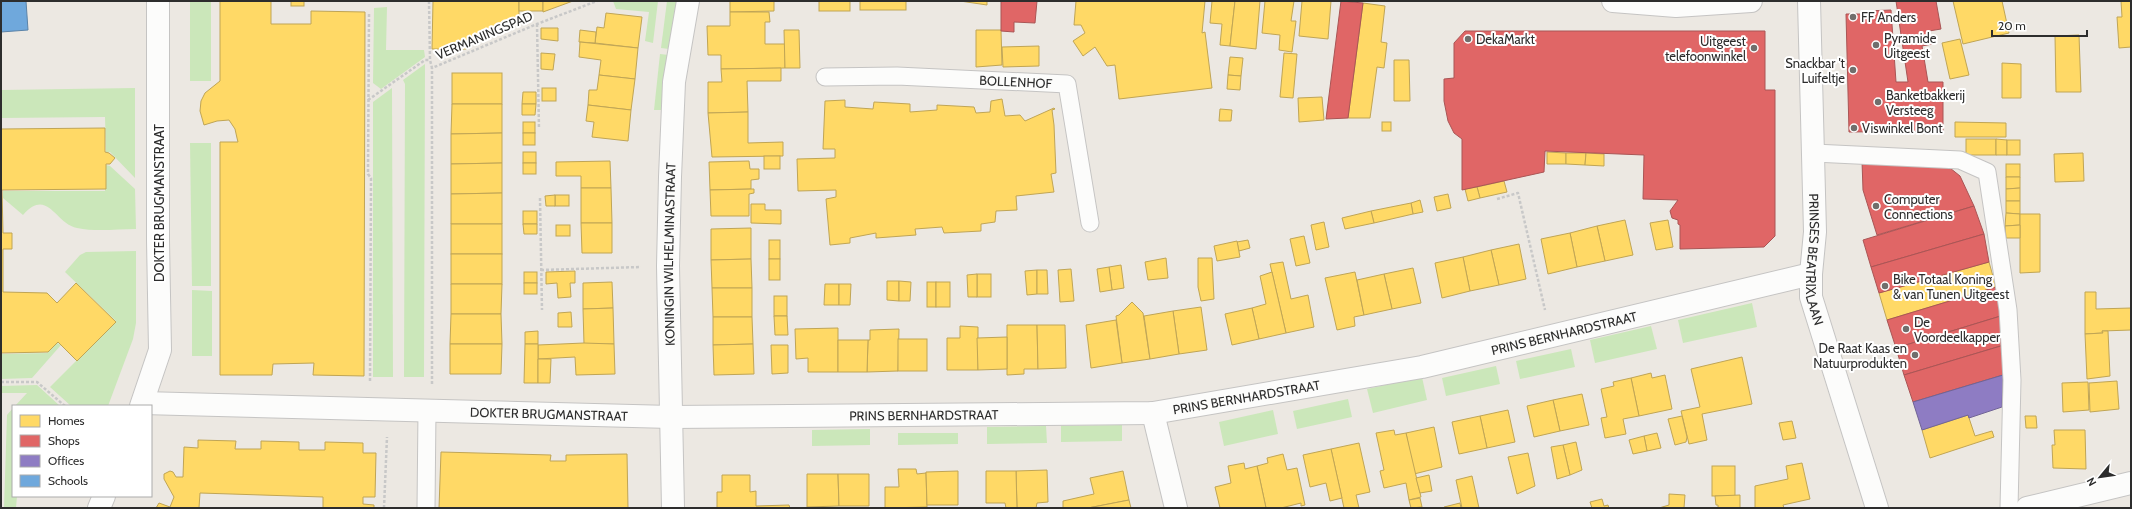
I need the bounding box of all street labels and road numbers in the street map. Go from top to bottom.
street label: VERMANINGSPAD [433,7,535,63]
street label: BOLLENHOF [979,72,1053,91]
street label: DOKTER BRUGMANSTRAAT [151,124,167,282]
street label: KONINGIN WILHELMINASTRAAT [660,162,679,346]
street label: PRINSES BEATRIXLAAN [1803,193,1827,327]
street label: PRINS BERNHARDSTRAAT [1489,308,1638,358]
street label: PRINS BERNHARDSTRAAT [1171,377,1321,417]
street label: DOKTER BRUGMANSTRAAT [470,404,628,424]
street label: PRINS BERNHARDSTRAAT [849,406,999,424]

